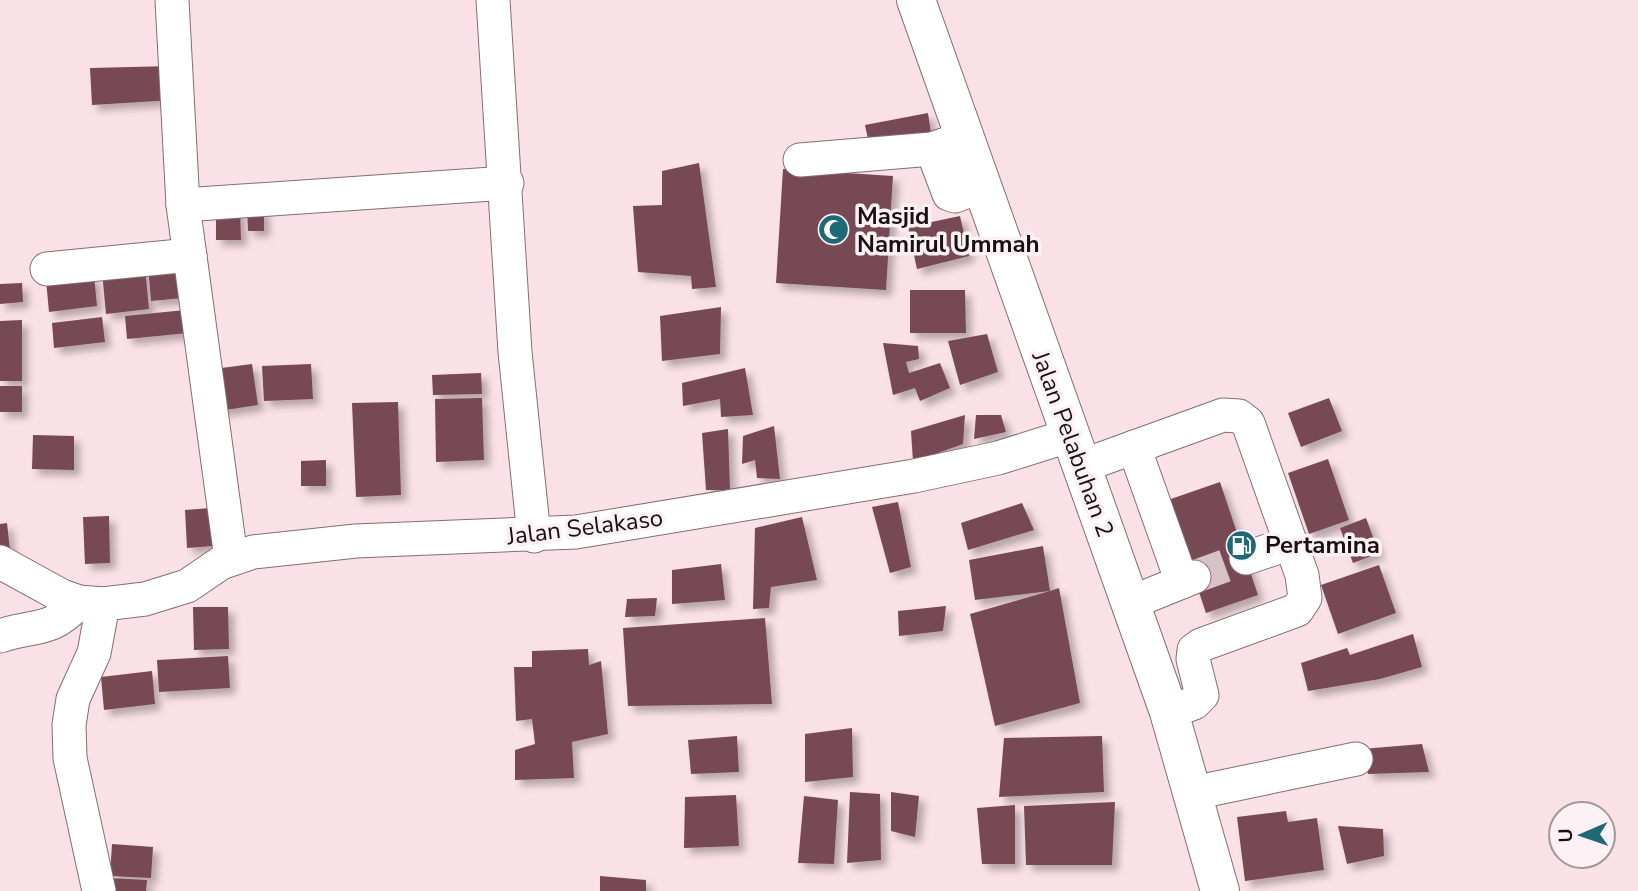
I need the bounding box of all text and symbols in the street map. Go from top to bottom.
place label: Masjid Namirul Ummah [857,200,1040,260]
mosque icon: Masjid Namirul Ummah [817,213,851,247]
street label: Jalan Pelabuhan 2 [1024,346,1121,541]
street label: Jalan Selakaso [504,502,665,553]
fuel station icon: Pertamina [1225,528,1259,562]
place label: Pertamina [1265,529,1380,561]
north arrow [1547,800,1617,870]
text: U [1553,828,1579,843]

